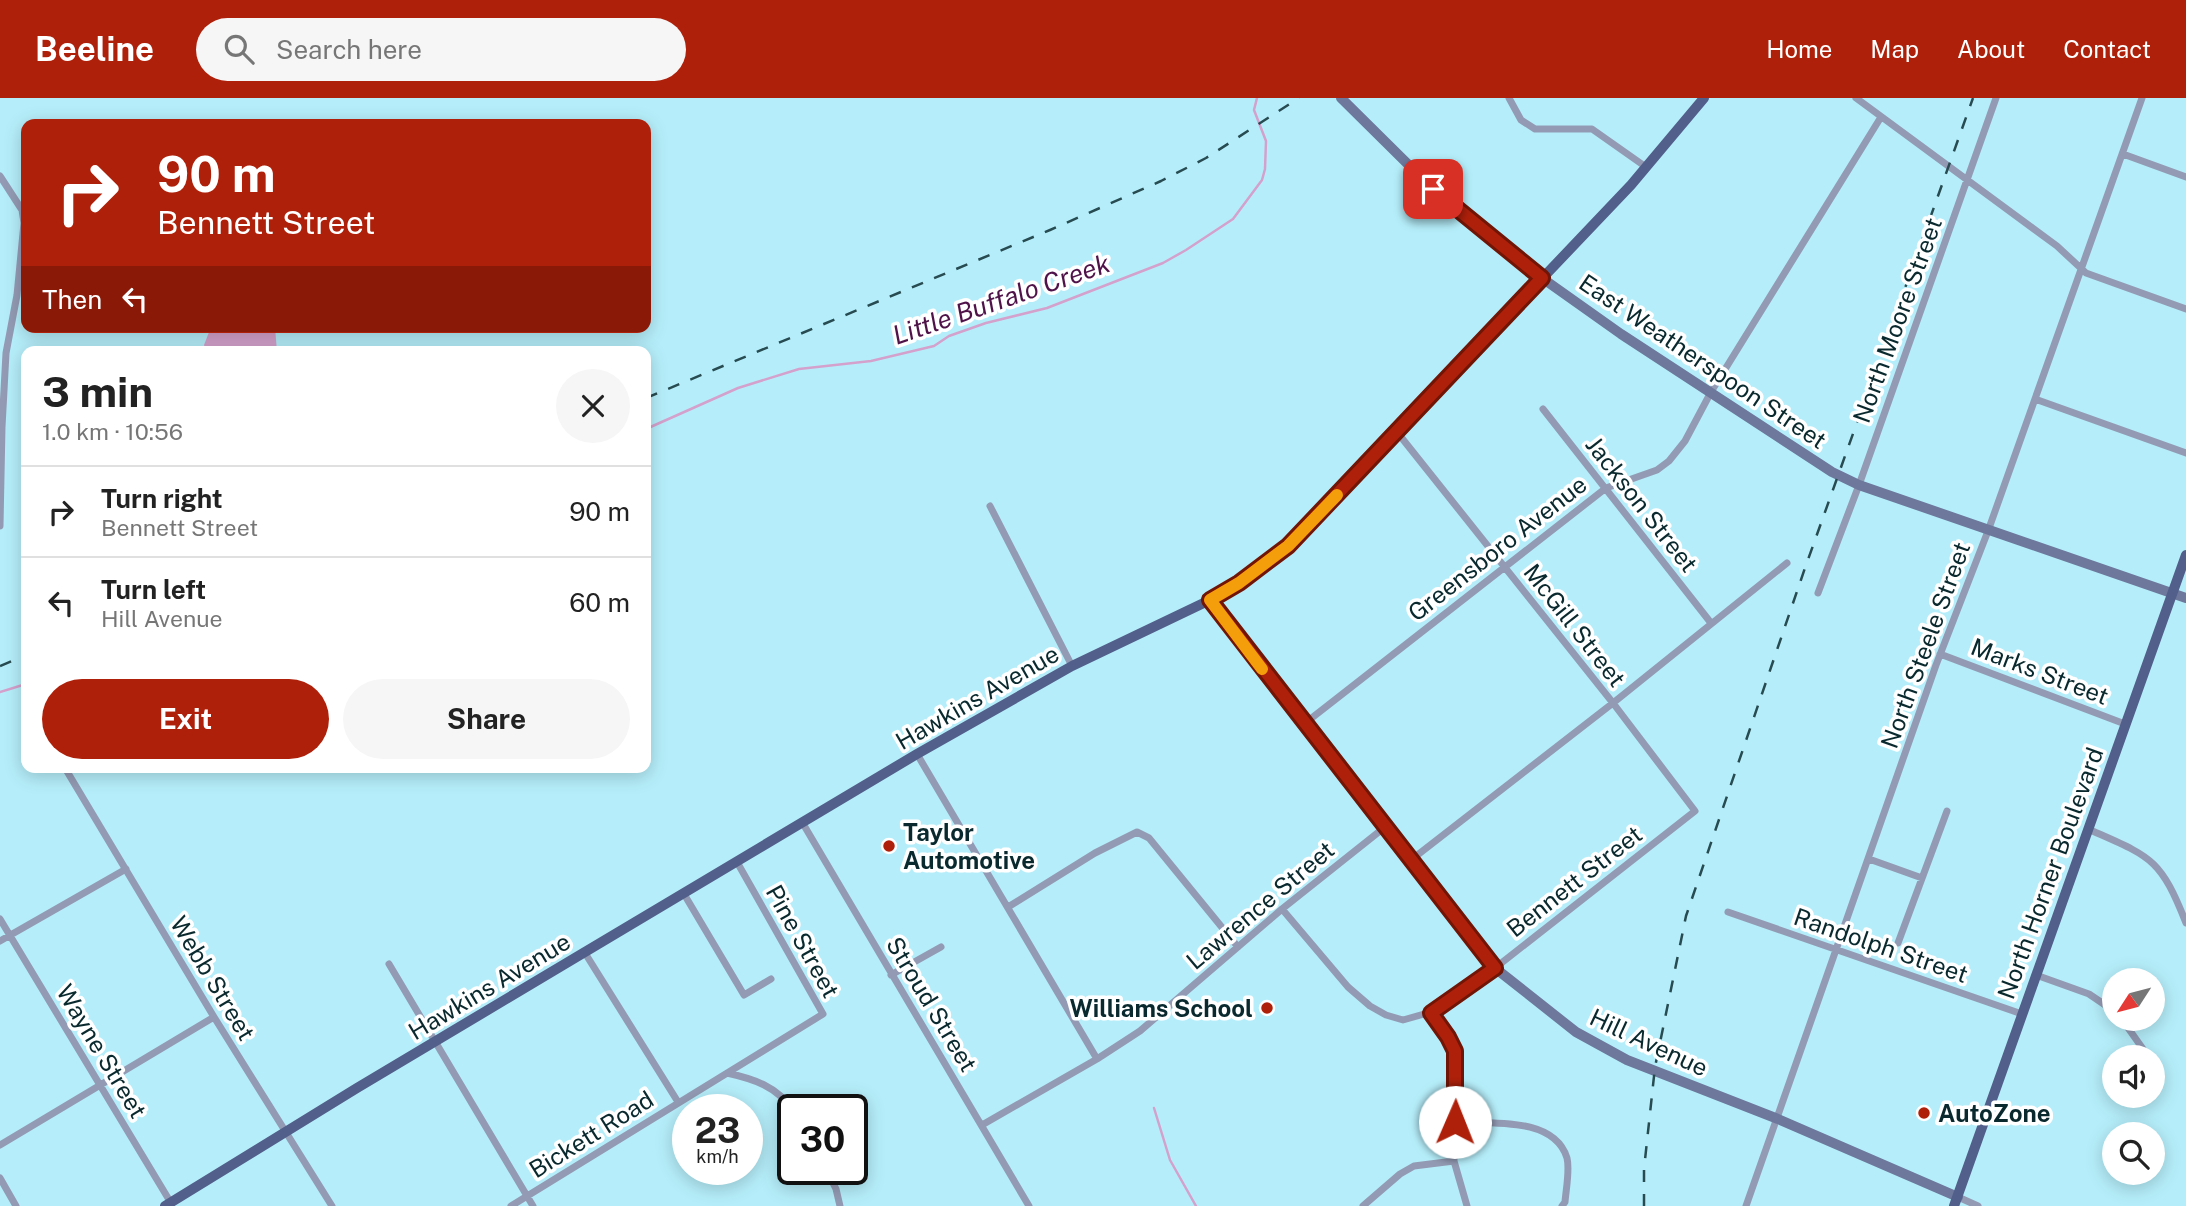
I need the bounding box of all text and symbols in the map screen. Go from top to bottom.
search box [196,18,686,81]
text: Beeline [35,30,154,68]
icon: search [220,30,258,68]
text: Search here [276,34,422,65]
text: Home [1766,35,1832,63]
text: Map [1870,35,1919,63]
text: About [1957,35,2025,63]
text: Contact [2063,35,2151,63]
text: 90 m [157,145,276,203]
icon: right [42,147,133,238]
pin [1403,159,1463,219]
icon: arrive [1414,170,1452,208]
text: Bennett Street [157,204,376,241]
street label: North Moore Street [1847,214,1947,426]
water label: Little Buffalo Creek [888,247,1114,351]
street label: East Weatherspoon Street [1574,268,1832,454]
icon: left [116,280,154,318]
text: Then [42,284,102,315]
text: 3 min [42,367,153,416]
button: close [556,369,630,443]
text: 1.0 km · 10:56 [42,418,183,445]
street label: Jackson Street [1580,431,1704,577]
street label: Greensboro Avenue [1402,470,1592,626]
text: Turn right [101,483,223,514]
icon: right [42,493,80,531]
text: 90 m [569,496,630,527]
text: Bennett Street [101,514,258,541]
street label: North Steele Street [1875,538,1975,752]
street label: McGill Street [1518,558,1632,692]
text: Turn left [101,574,206,605]
icon: left [42,584,80,622]
text: 60 m [569,587,630,618]
text: Hill Avenue [101,605,223,632]
street label: Marks Street [1967,632,2113,710]
street label: Hawkins Avenue [891,639,1063,755]
button: Exit [42,679,329,759]
button: Share [343,679,630,759]
street label: North Horner Boulevard [1991,743,2109,1003]
place label: Taylor Automotive [903,818,1035,874]
street label: Bennett Street [1501,820,1647,942]
street label: Lawrence Street [1181,835,1339,975]
marker: Taylor Automotive [881,838,897,854]
street label: Pine Street [761,880,845,1002]
street label: Randolph Street [1790,902,1972,988]
street label: Webb Street [165,911,261,1045]
street label: Hawkins Avenue [403,927,575,1045]
street label: Stroud Street [881,932,983,1076]
north arrow [2102,968,2165,1031]
map controls [2102,968,2165,1185]
street label: Wayne Street [51,979,153,1123]
place label: Williams School [1069,994,1253,1022]
marker: Williams School [1259,1000,1275,1016]
street label: Hill Avenue [1586,1002,1712,1082]
button: sound [2102,1045,2165,1108]
street label: Bickett Road [524,1085,658,1183]
position arrow [1418,1085,1492,1159]
speed limit sign: 30 [777,1094,868,1185]
place label: AutoZone [1938,1099,2051,1127]
marker: AutoZone [1916,1105,1932,1121]
text: 23 [695,1110,740,1151]
button: search [2102,1122,2165,1185]
text: km/h [696,1146,739,1167]

